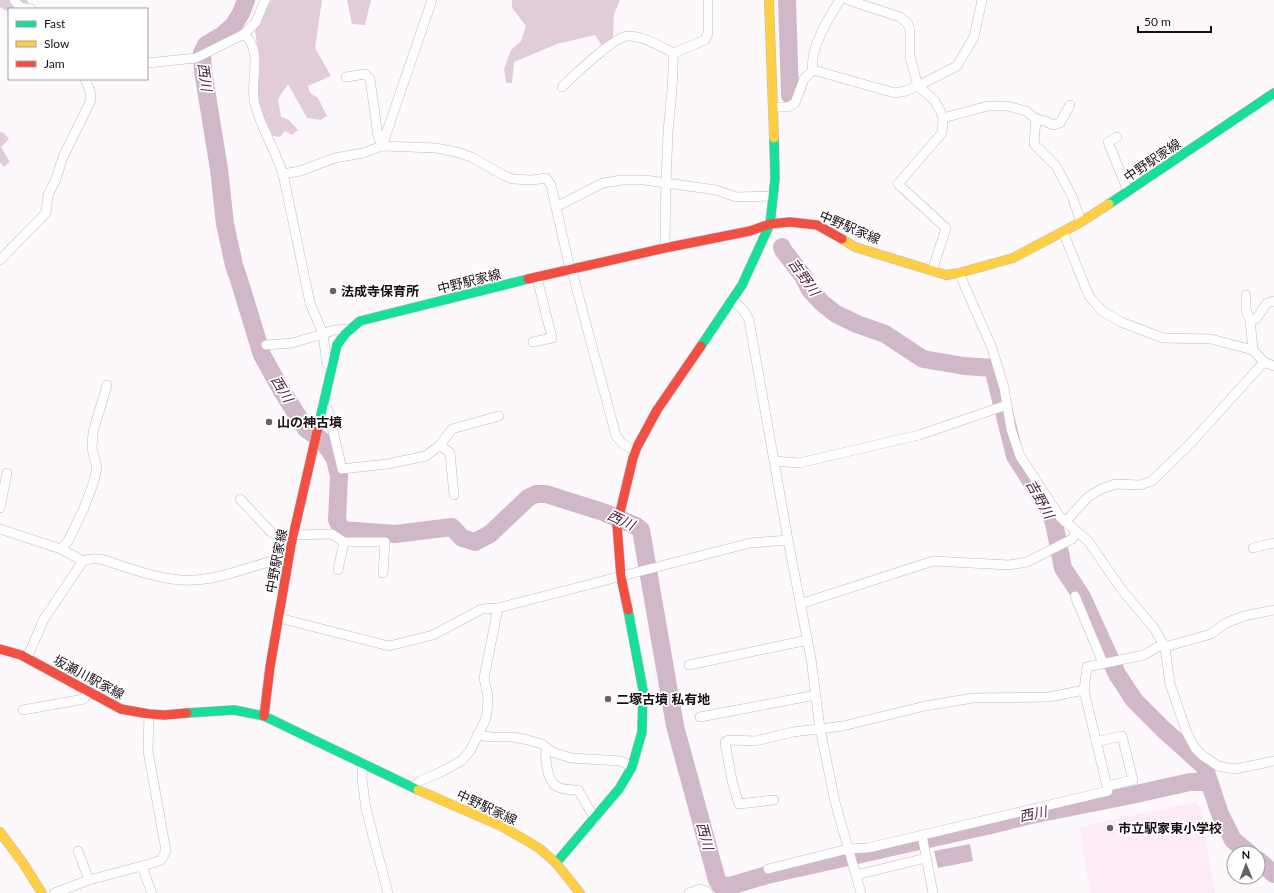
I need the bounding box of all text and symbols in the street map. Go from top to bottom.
legend [8,8,148,80]
scale bar [1138,8,1211,34]
text: 50 m [1144,14,1171,29]
text: Fast [44,16,66,31]
text: Slow [44,36,70,51]
text: Jam [44,56,65,71]
water label: 西川 [195,62,216,94]
street label: 中野駅家線 [1121,135,1183,185]
street label: 中野駅家線 [817,207,883,247]
water label: 吉野川 [785,255,825,300]
street label: 中野駅家線 [436,265,502,297]
place label: 法成寺保育所 [341,283,419,299]
marker: 法成寺保育所 [328,286,338,296]
water label: 西川 [268,372,298,407]
place label: 山の神古墳 [277,414,342,430]
marker: 山の神古墳 [264,417,274,427]
water label: 吉野川 [1023,476,1059,523]
water label: 西川 [605,506,639,534]
street label: 中野駅家線 [262,528,290,594]
street label: 坂瀬川駅家線 [51,652,127,702]
place label: 二塚古墳 私有地 [616,691,710,707]
marker: 二塚古墳 私有地 [603,694,613,704]
street label: 中野駅家線 [454,786,520,828]
water label: 西川 [1017,802,1050,825]
water label: 西川 [694,820,718,854]
place label: 市立駅家東小学校 [1118,820,1222,836]
marker: 市立駅家東小学校 [1105,823,1115,833]
north arrow [1226,845,1266,885]
text: N [1241,848,1250,861]

